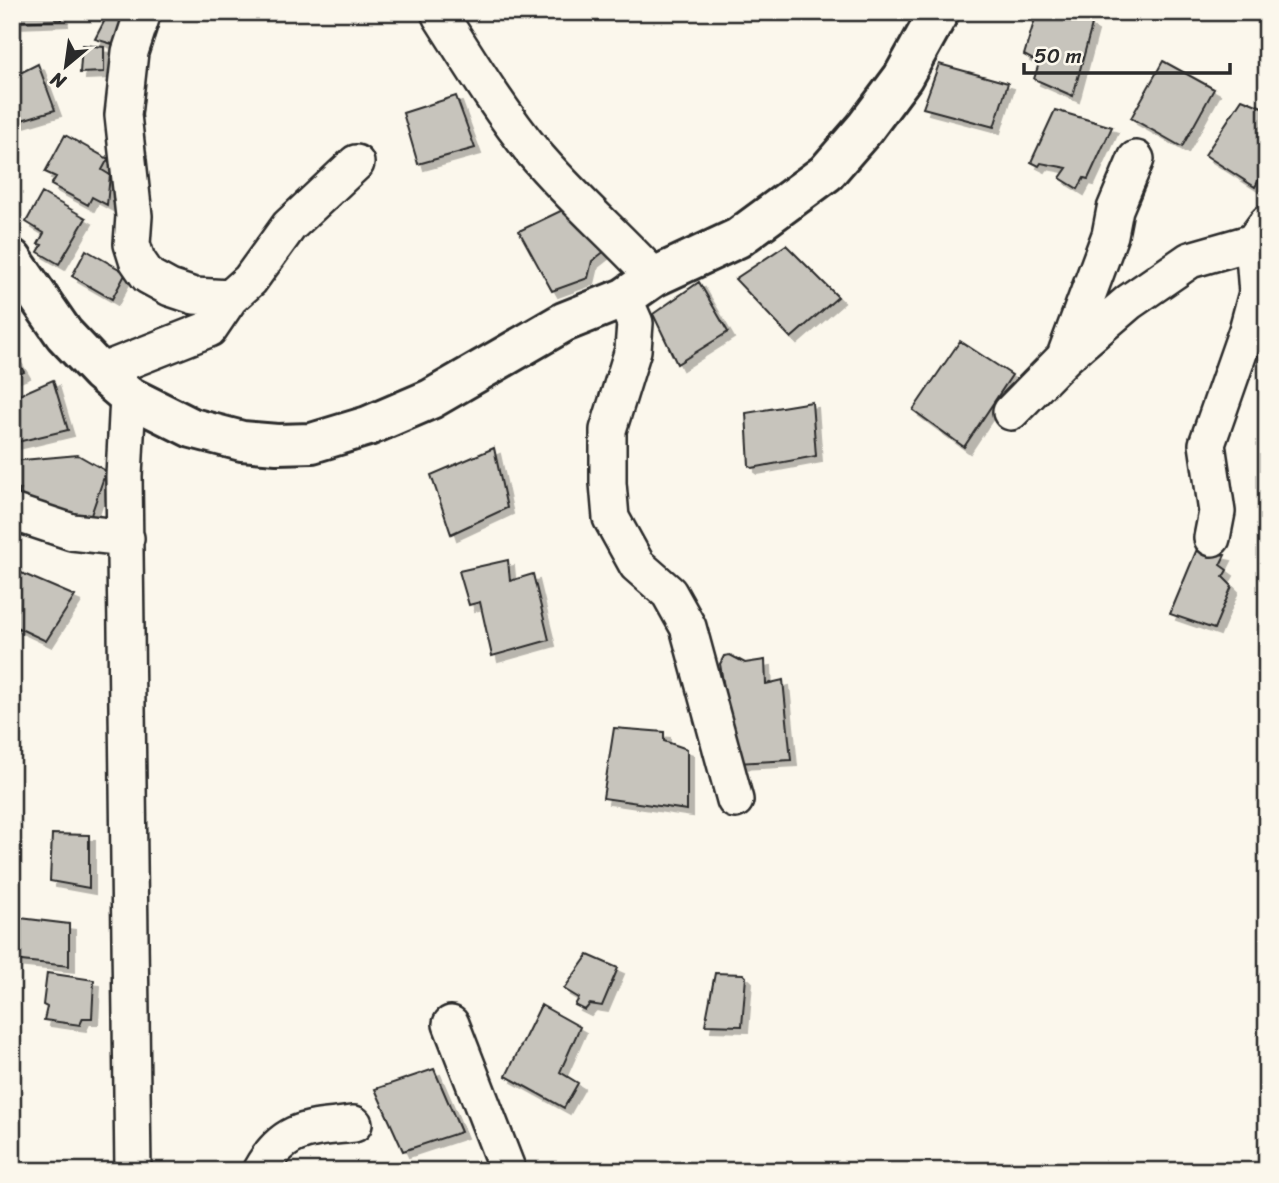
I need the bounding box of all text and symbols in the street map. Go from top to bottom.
north arrow [32,32,102,102]
scale bar [1024,32,1230,76]
text: 50 m [1034,37,1082,75]
text: N [44,62,73,99]

